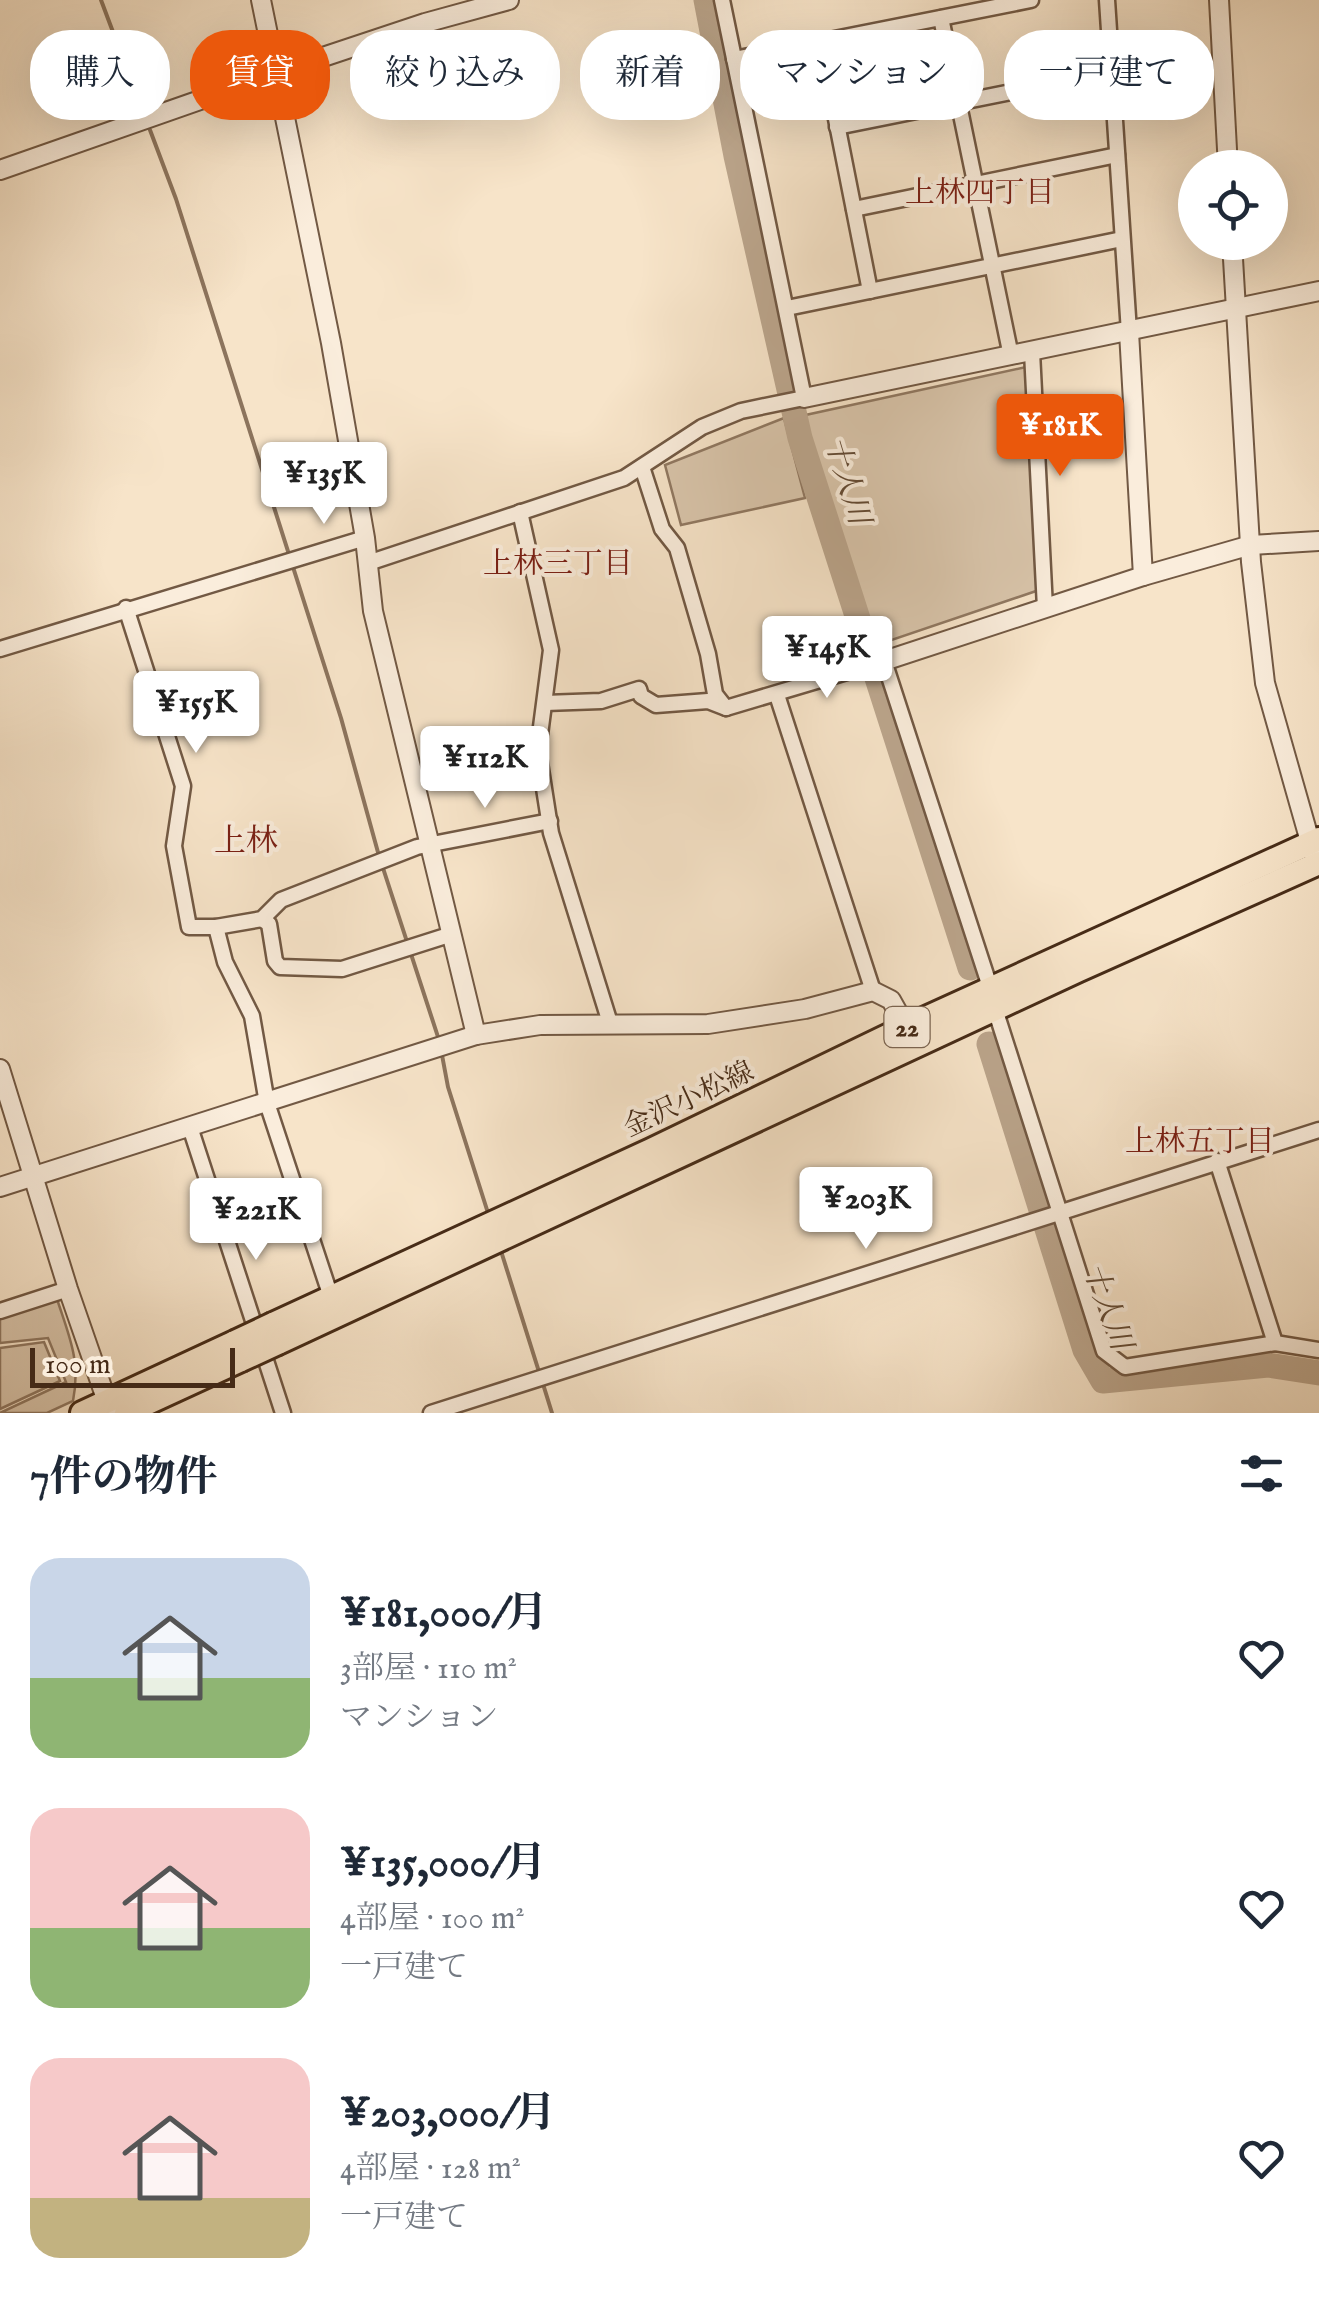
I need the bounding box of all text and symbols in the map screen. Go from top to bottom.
chip: 購入 [30,30,170,120]
chip: 賃貸 [190,30,330,120]
chip: 絞り込み [350,30,560,120]
chip: 新着 [580,30,720,120]
chip: マンション [740,30,984,120]
chip: 一戸建て [1004,30,1214,120]
map controls [1178,150,1288,260]
button: locate [1178,150,1288,260]
district label: 上林四丁目 [905,175,1055,213]
pin: ¥181K [990,394,1130,479]
text: ¥181K [1019,406,1101,447]
water label: 十人川 [815,432,878,532]
pin: ¥135K [254,442,394,527]
text: ¥135K [283,454,365,495]
district label: 上林三丁目 [483,546,633,584]
pin: ¥145K [757,616,897,701]
text: ¥145K [784,628,870,669]
pin: ¥155K [126,671,266,756]
text: ¥155K [155,683,237,724]
pin: ¥112K [415,726,555,811]
text: ¥112K [442,738,528,779]
district label: 上林 [214,822,278,863]
road number: 22 [884,1007,930,1047]
street label: 金沢小松線 [618,1055,760,1146]
district label: 上林五丁目 [1125,1124,1275,1162]
pin: ¥203K [796,1167,936,1252]
pin: ¥221K [186,1178,326,1263]
text: ¥203K [821,1179,911,1220]
text: ¥221K [212,1190,300,1231]
water label: 十人川 [1073,1258,1140,1358]
scale bar [30,1343,235,1388]
text: 100 m [45,1348,111,1383]
icon: filters [1234,1446,1289,1501]
text: 7件の物件 [30,1452,218,1505]
text: ¥181,000/月 [340,1588,548,1641]
icon: home [110,1598,230,1718]
icon: heart [1234,1631,1289,1686]
text: 3部屋 · 110 m² [340,1649,517,1690]
text: マンション [340,1698,499,1739]
text: ¥135,000/月 [340,1838,547,1891]
icon: home [110,1848,230,1968]
icon: heart [1234,1881,1289,1936]
text: 4部屋 · 100 m² [340,1899,525,1940]
text: 一戸建て [340,1948,468,1989]
text: ¥203,000/月 [340,2088,556,2141]
icon: home [110,2098,230,2218]
icon: heart [1234,2131,1289,2186]
text: 4部屋 · 128 m² [340,2149,521,2190]
text: 一戸建て [340,2198,468,2239]

